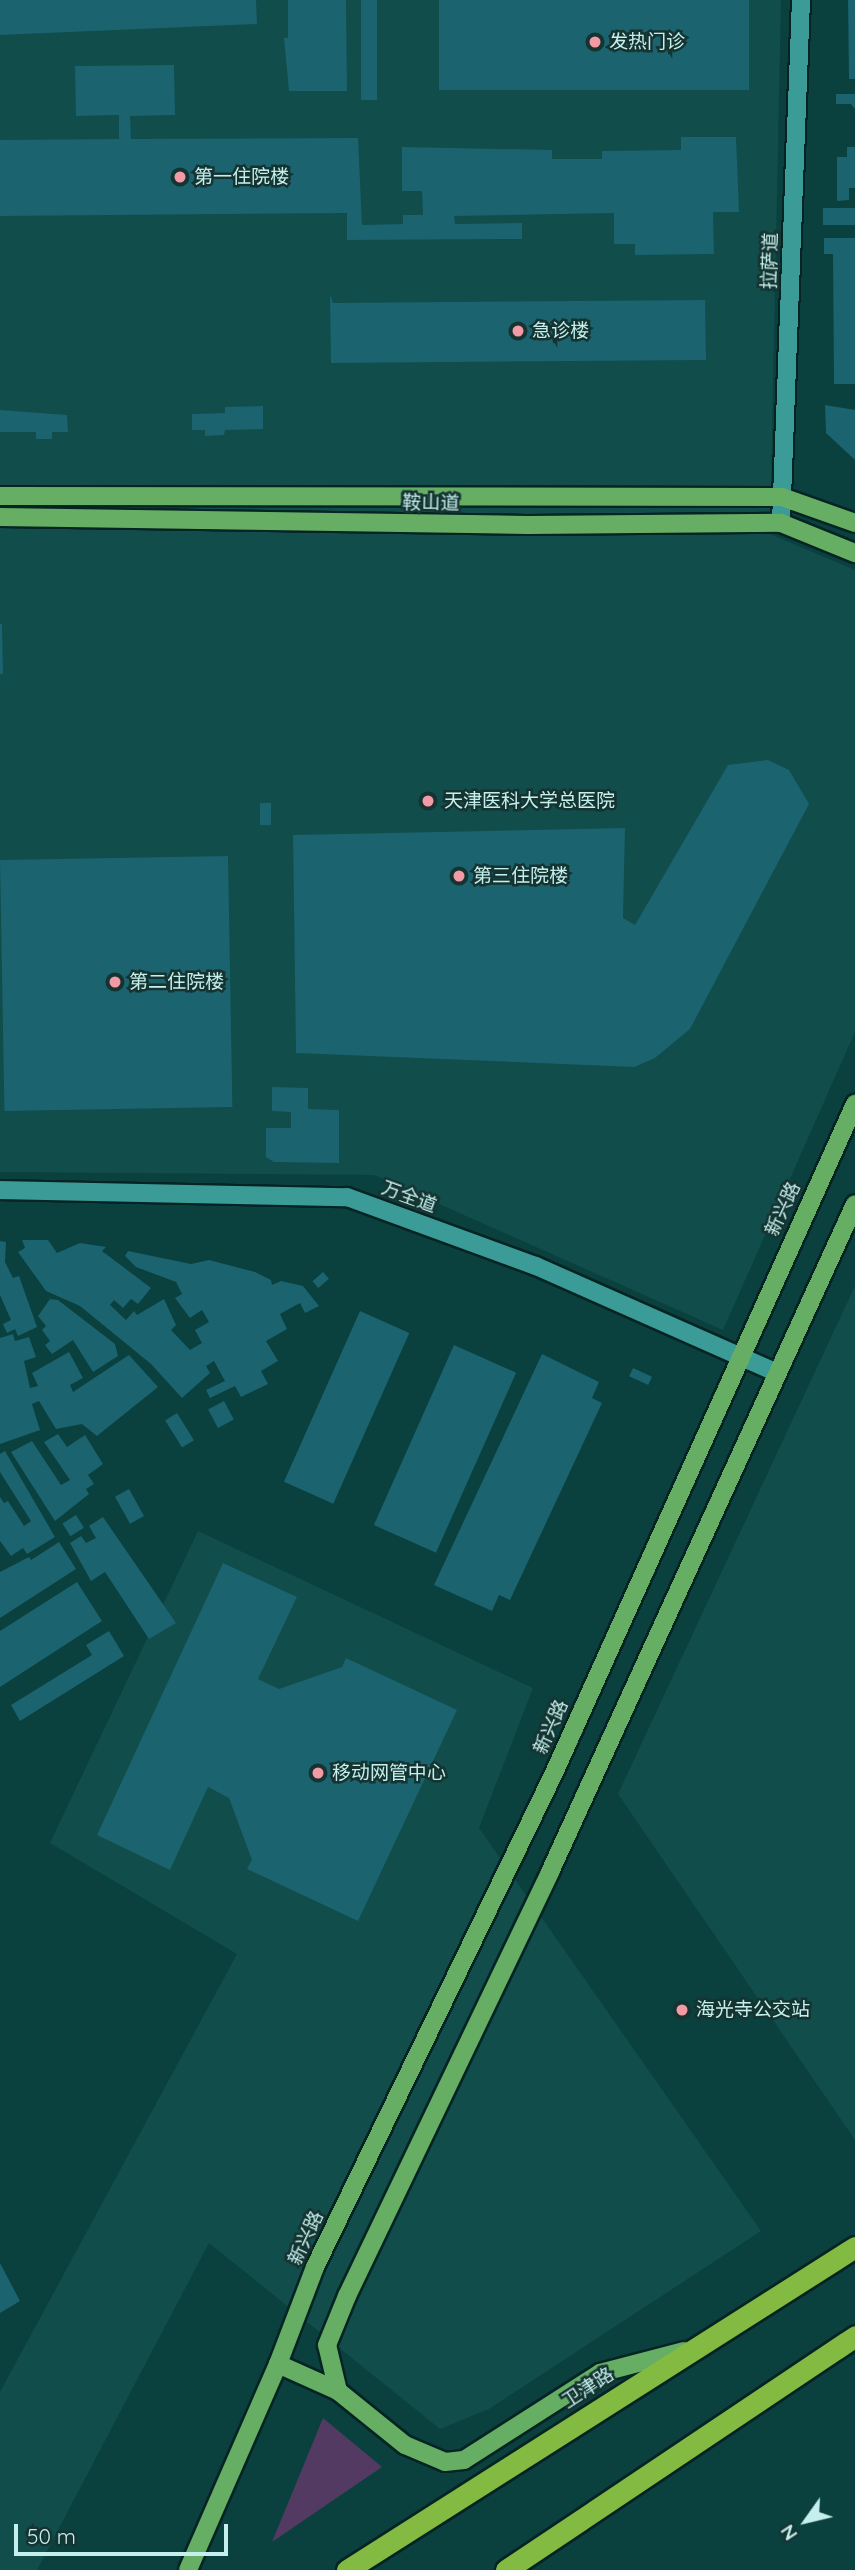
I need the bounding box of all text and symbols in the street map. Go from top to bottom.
place label: 发热门诊 [609,31,685,53]
marker: 发热门诊 [587,34,603,50]
place label: 第一住院楼 [194,166,289,188]
marker: 第一住院楼 [172,169,188,185]
street label: 拉萨道 [758,232,782,290]
place label: 急诊楼 [532,320,589,342]
marker: 急诊楼 [510,323,526,339]
street label: 鞍山道 [402,491,460,515]
place label: 天津医科大学总医院 [444,790,615,812]
marker: 天津医科大学总医院 [418,791,438,811]
place label: 第三住院楼 [473,865,568,887]
marker: 第三住院楼 [451,868,467,884]
place label: 第二住院楼 [129,971,224,993]
marker: 第二住院楼 [107,974,123,990]
street label: 万全道 [378,1177,440,1217]
street label: 新兴路 [761,1178,805,1240]
street label: 新兴路 [529,1696,573,1758]
place label: 移动网管中心 [332,1762,446,1784]
marker: 移动网管中心 [310,1765,326,1781]
place label: 海光寺公交站 [696,1999,810,2021]
marker: 海光寺公交站 [674,2002,690,2018]
street label: 新兴路 [284,2207,328,2269]
street label: 卫津路 [558,2363,618,2413]
north arrow [771,2486,841,2556]
scale bar [18,2510,231,2554]
text: N [775,2520,802,2545]
text: 50 m [27,2523,76,2549]

